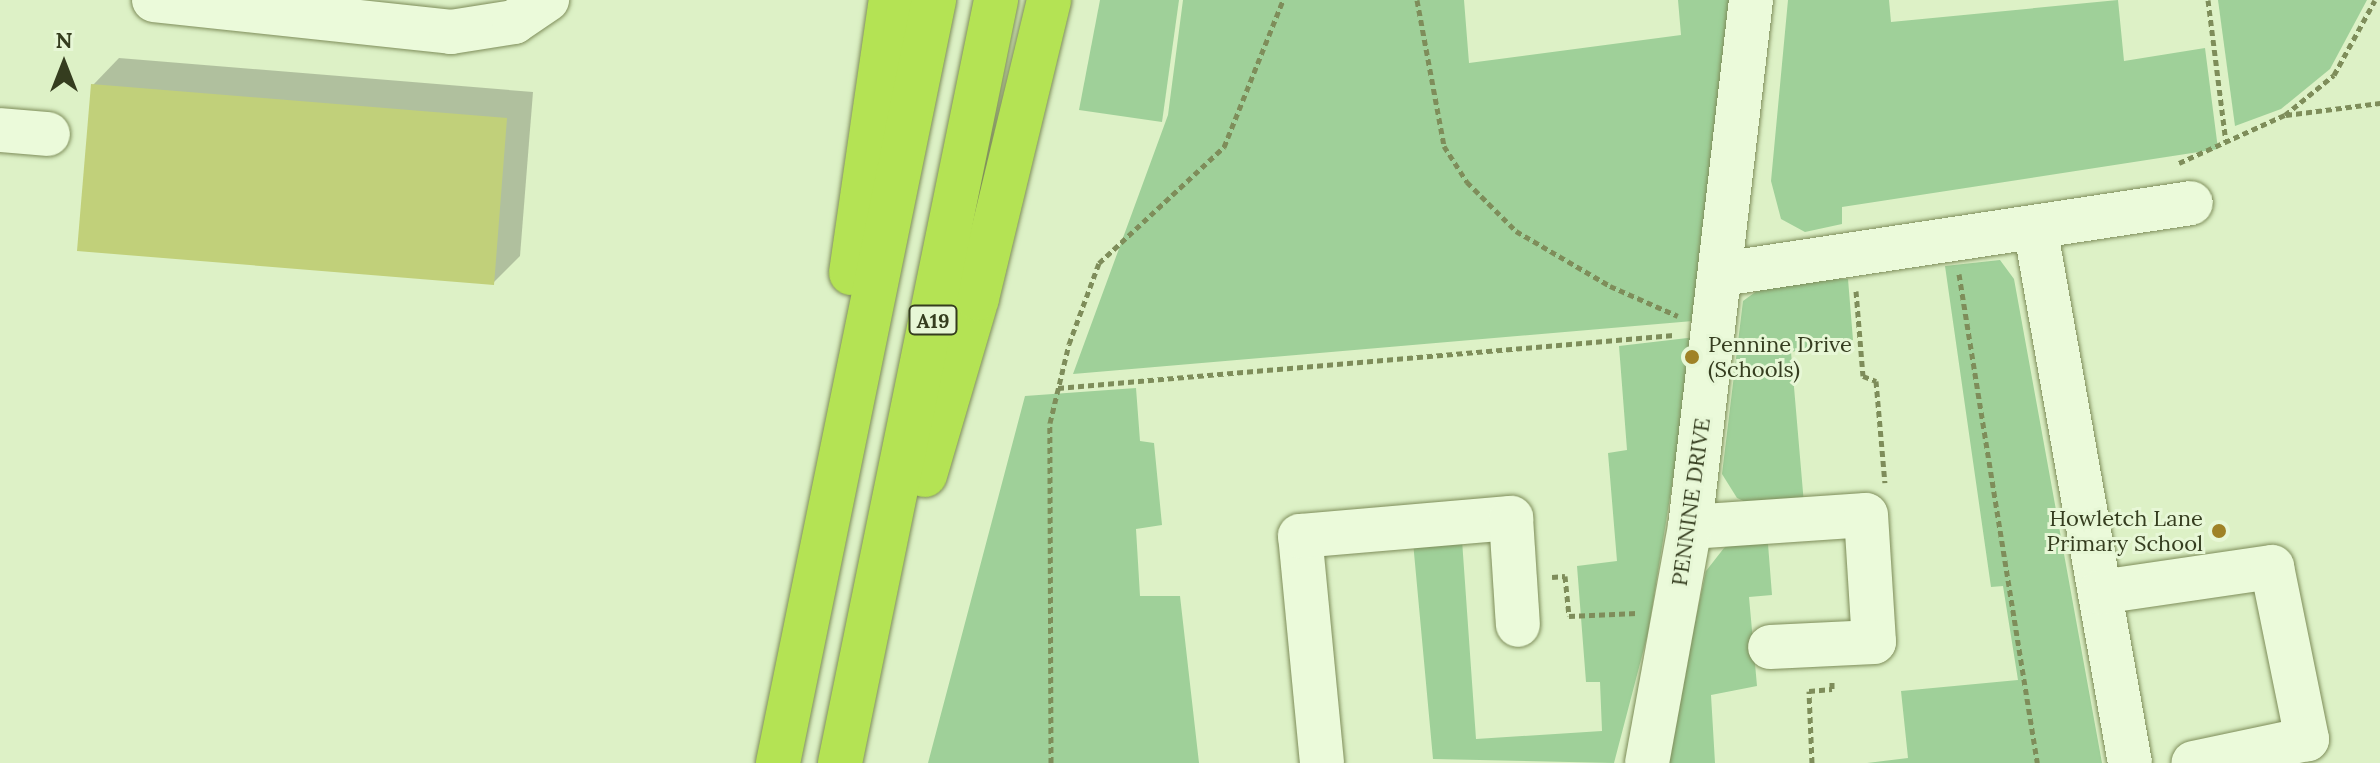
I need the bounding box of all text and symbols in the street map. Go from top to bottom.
north arrow [24,24,104,104]
text: N [55,26,73,54]
road number: A19 [907,304,959,336]
place label: Pennine Drive (Schools) [1708,331,1852,382]
marker: Pennine Drive (Schools) [1683,348,1701,366]
street label: PENNINE DRIVE [1666,416,1716,588]
place label: Howletch Lane Primary School [2047,505,2203,556]
marker: Howletch Lane Primary School [2210,522,2228,540]

